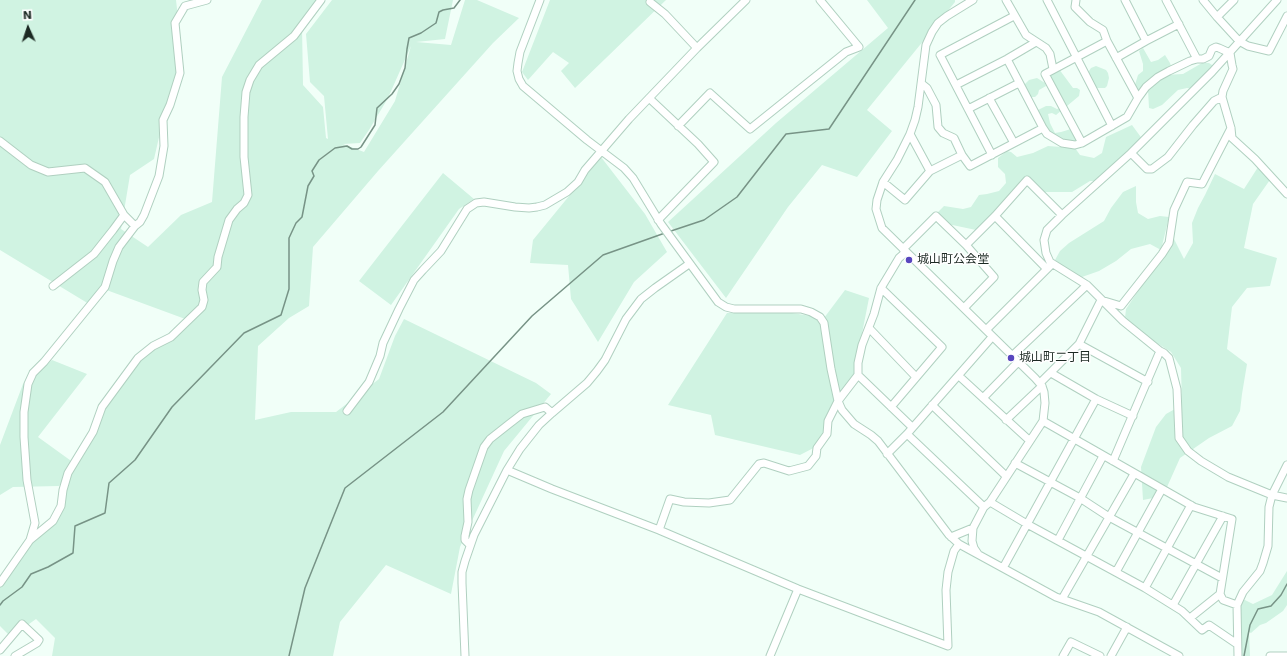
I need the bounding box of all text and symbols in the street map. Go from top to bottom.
north arrow [8,8,48,48]
text: N [22,9,32,22]
place label: 城山町公会堂 [917,253,989,267]
marker: 城山町公会堂 [904,255,914,265]
place label: 城山町二丁目 [1019,351,1091,365]
marker: 城山町二丁目 [1006,353,1016,363]

